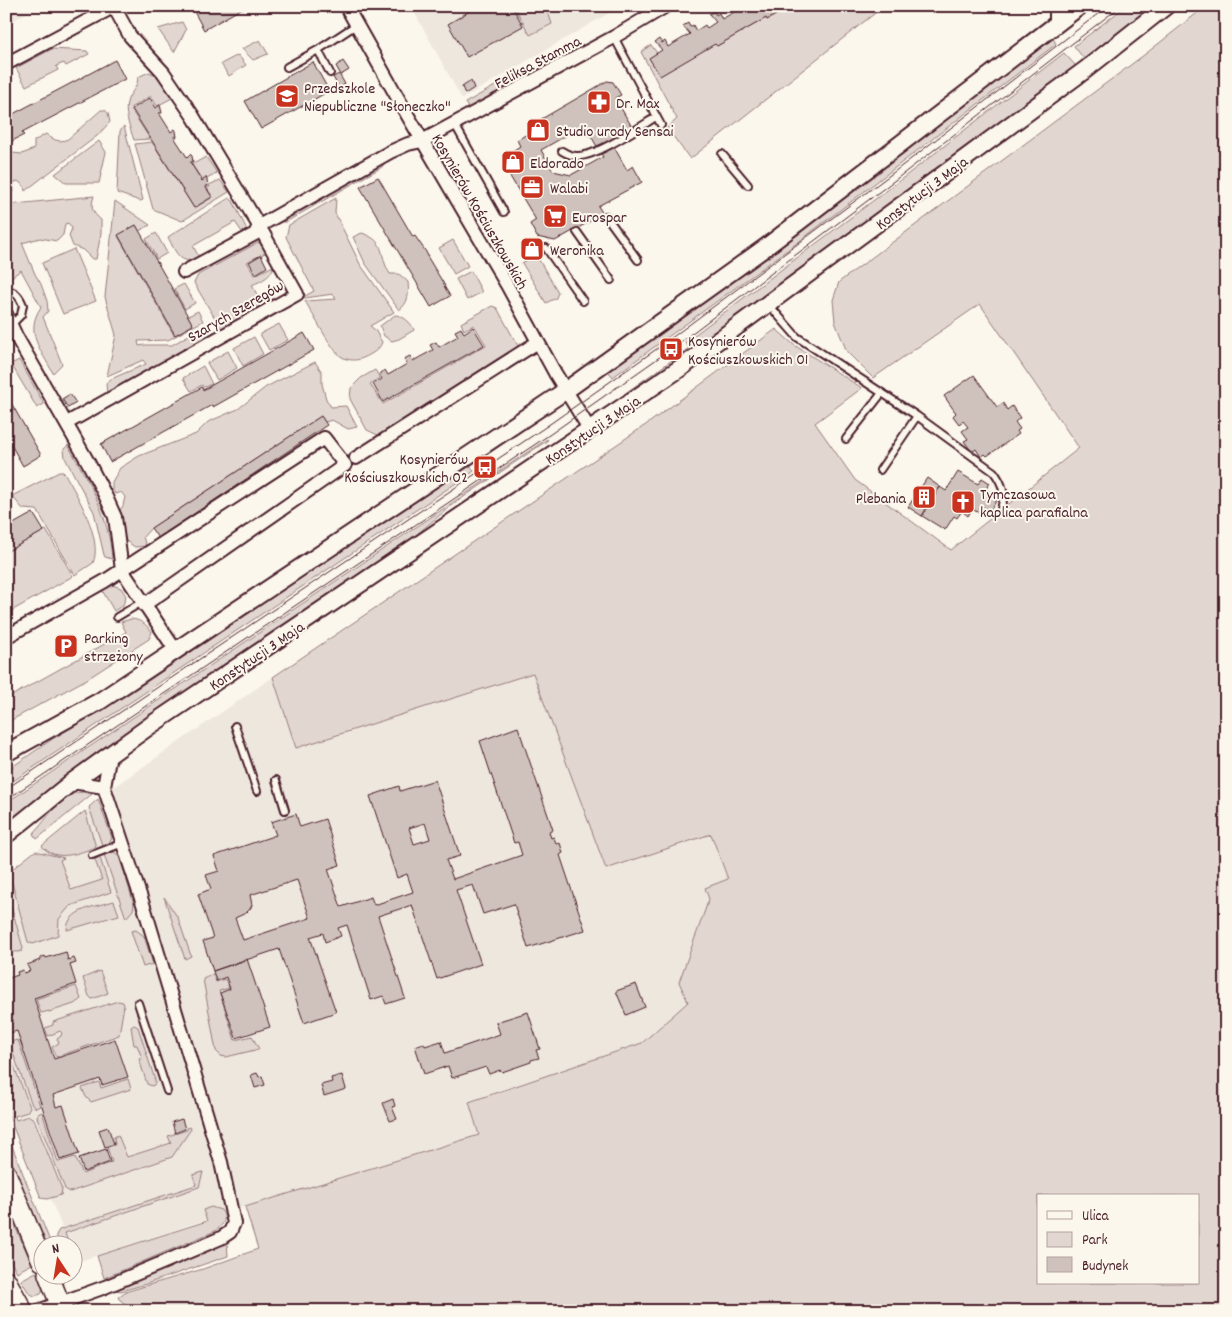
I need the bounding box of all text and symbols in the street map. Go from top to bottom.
street label: Feliksa Stamma [491,30,586,96]
place label: Przedszkole Niepubliczne "Słoneczko" [304,78,451,119]
school or university icon: Przedszkole Niepubliczne "Słoneczko" [274,83,300,109]
pharmacy icon: Dr. Max [586,89,612,115]
place label: Dr. Max [616,93,659,116]
shop icon: Studio urody Sensai [525,117,551,143]
place label: Studio urody Sensai [556,121,673,144]
street label: Kosynierów Kościuszkowskich [425,130,533,294]
shop icon: Eldorado [500,149,526,175]
street label: Konstytucji 3 Maja [872,151,974,236]
place label: Eldorado [530,153,584,176]
office icon: Walabi [519,174,545,200]
place label: Walabi [550,178,588,201]
supermarket icon: Eurospar [542,203,568,229]
place label: Eurospar [572,207,627,230]
shop icon: Weronika [519,236,545,262]
place label: Weronika [550,240,604,263]
street label: Szarych Szeregów [184,275,289,349]
place label: Kosynierów Kościuszkowskich 01 [688,331,808,372]
bus stop icon: Kosynierów Kościuszkowskich 01 [658,336,684,362]
street label: Konstytucji 3 Maja [541,390,646,471]
place label: Kosynierów Kościuszkowskich 02 [344,449,468,490]
bus stop icon: Kosynierów Kościuszkowskich 02 [472,454,498,480]
building icon: Plebania [911,484,937,510]
place label: Tymczasowa kaplica parafialna [980,484,1088,525]
place label: Plebania [856,488,906,511]
church icon: Tymczasowa kaplica parafialna [950,489,976,515]
street label: Konstytucji 3 Maja [205,616,310,697]
place label: Parking strzeżony [84,628,143,669]
parking icon: Parking strzeżony [53,633,79,659]
legend [1037,1194,1200,1284]
text: Ulica [1082,1206,1110,1228]
text: Park [1082,1230,1108,1252]
north arrow [32,1234,82,1284]
text: N [50,1239,61,1260]
text: Budynek [1082,1256,1128,1278]

